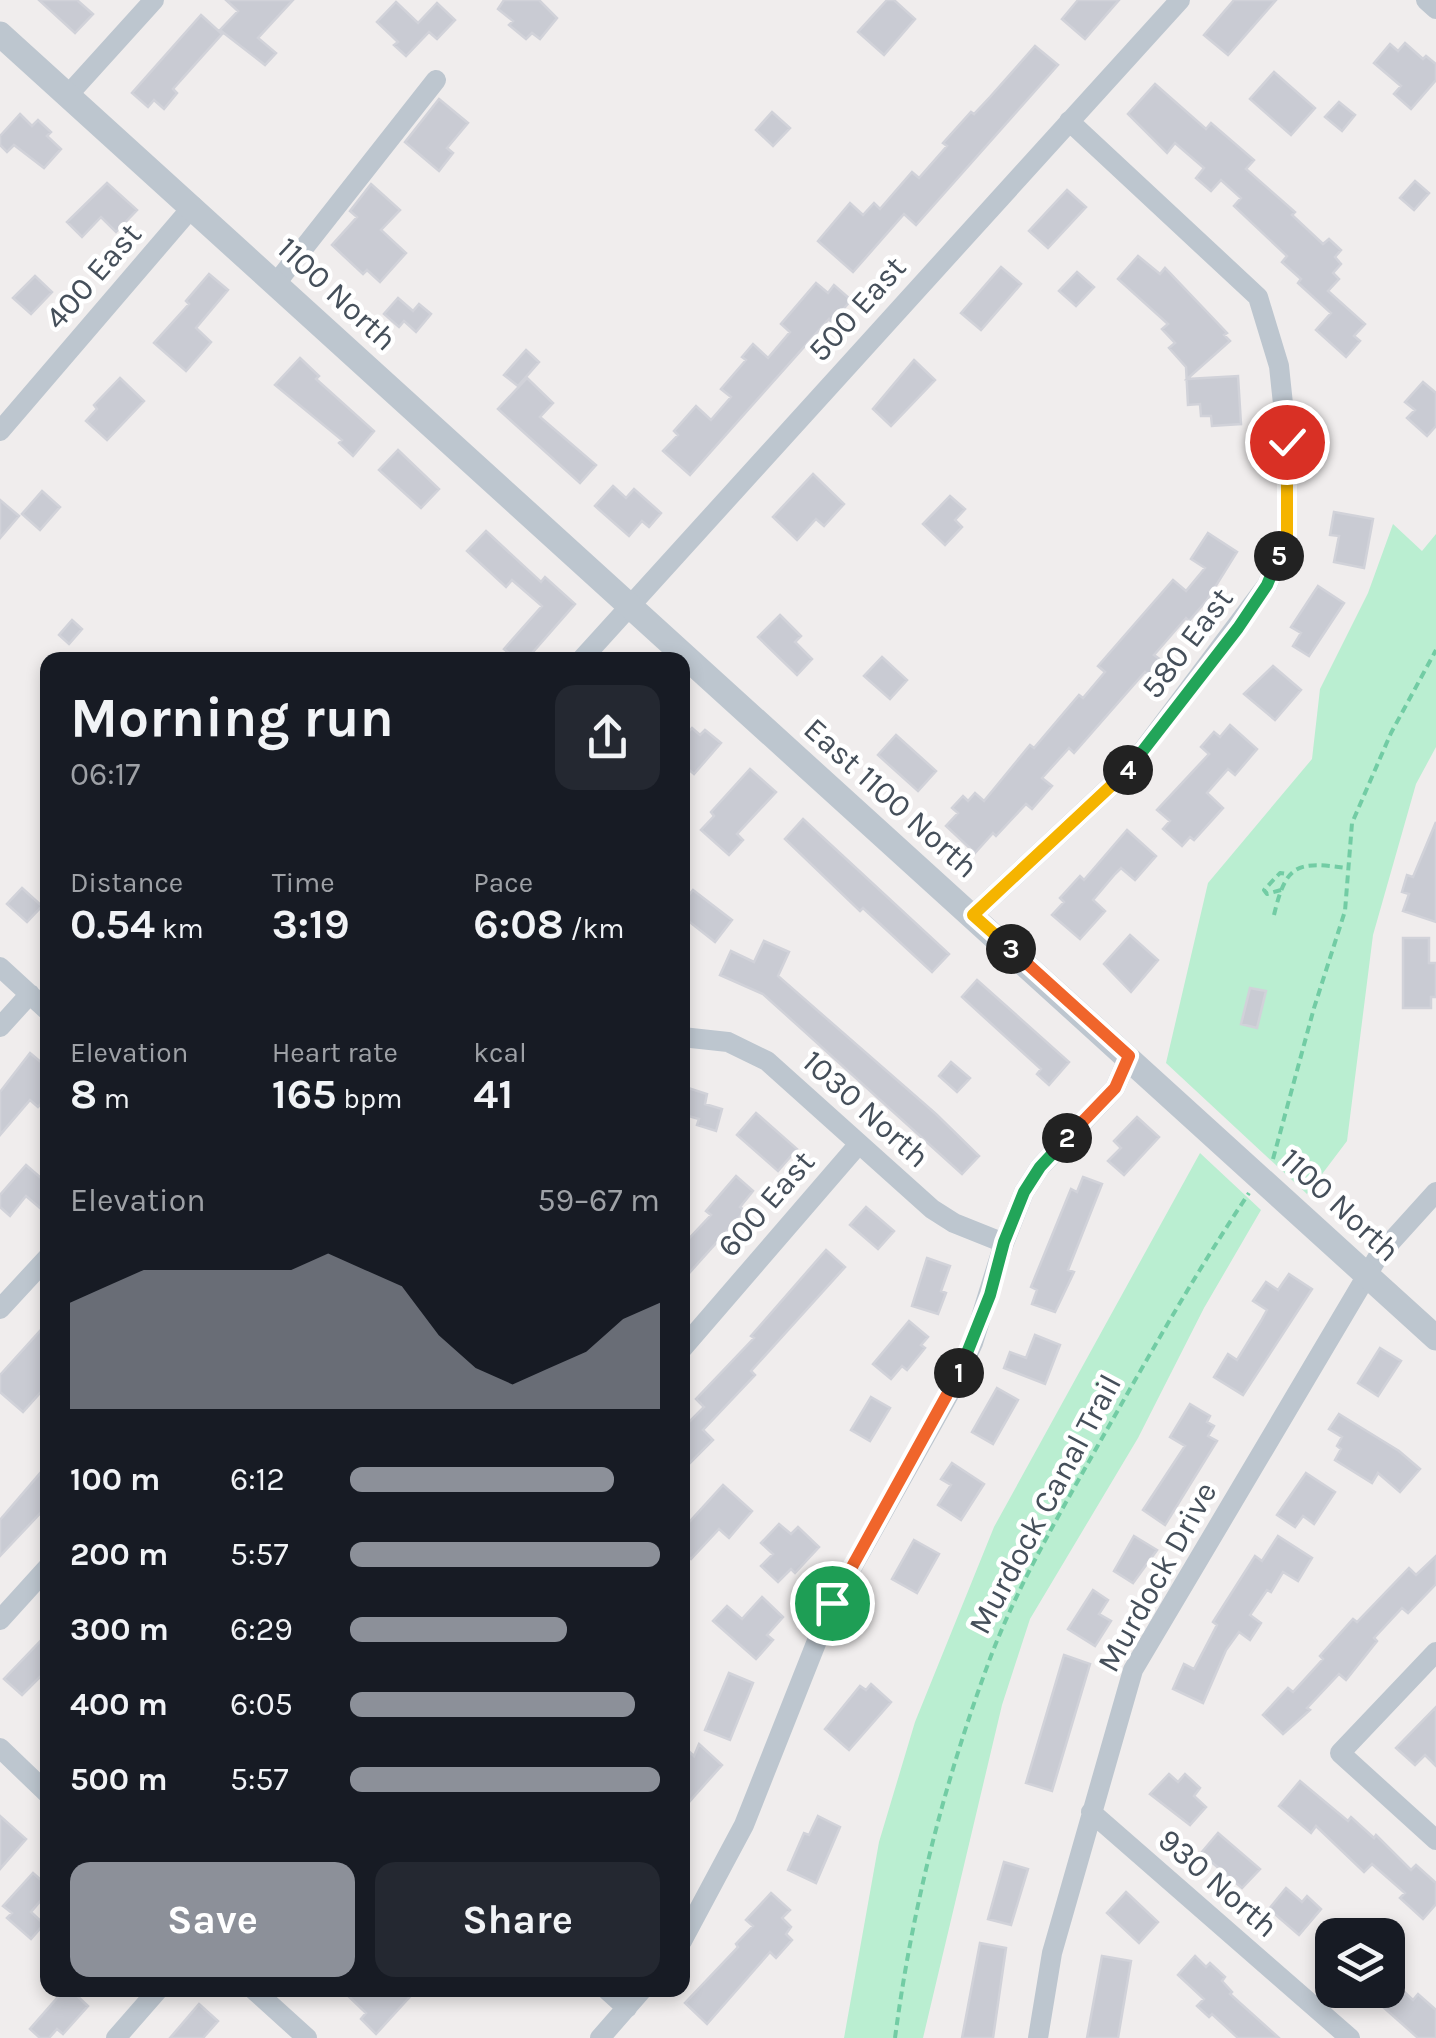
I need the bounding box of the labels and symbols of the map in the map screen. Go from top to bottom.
street label: 400 East [37,216,149,336]
street label: 1100 North [270,230,404,358]
street label: 500 East [800,249,914,369]
pin [1245,400,1330,485]
pin: 5 [1254,531,1304,581]
street label: 580 East [1133,580,1241,706]
street label: East 1100 North [796,710,986,886]
pin: 4 [1103,745,1153,795]
pin: 3 [986,924,1036,974]
street label: 1030 North [795,1043,937,1175]
pin: 2 [1042,1113,1092,1163]
street label: 1100 North [1273,1141,1407,1269]
street label: 600 East [710,1143,822,1265]
pin: 1 [934,1348,984,1398]
street label: Murdock Canal Trail [961,1368,1129,1640]
street label: Murdock Drive [1090,1476,1224,1678]
pin [790,1561,875,1646]
street label: 930 North [1151,1821,1285,1945]

